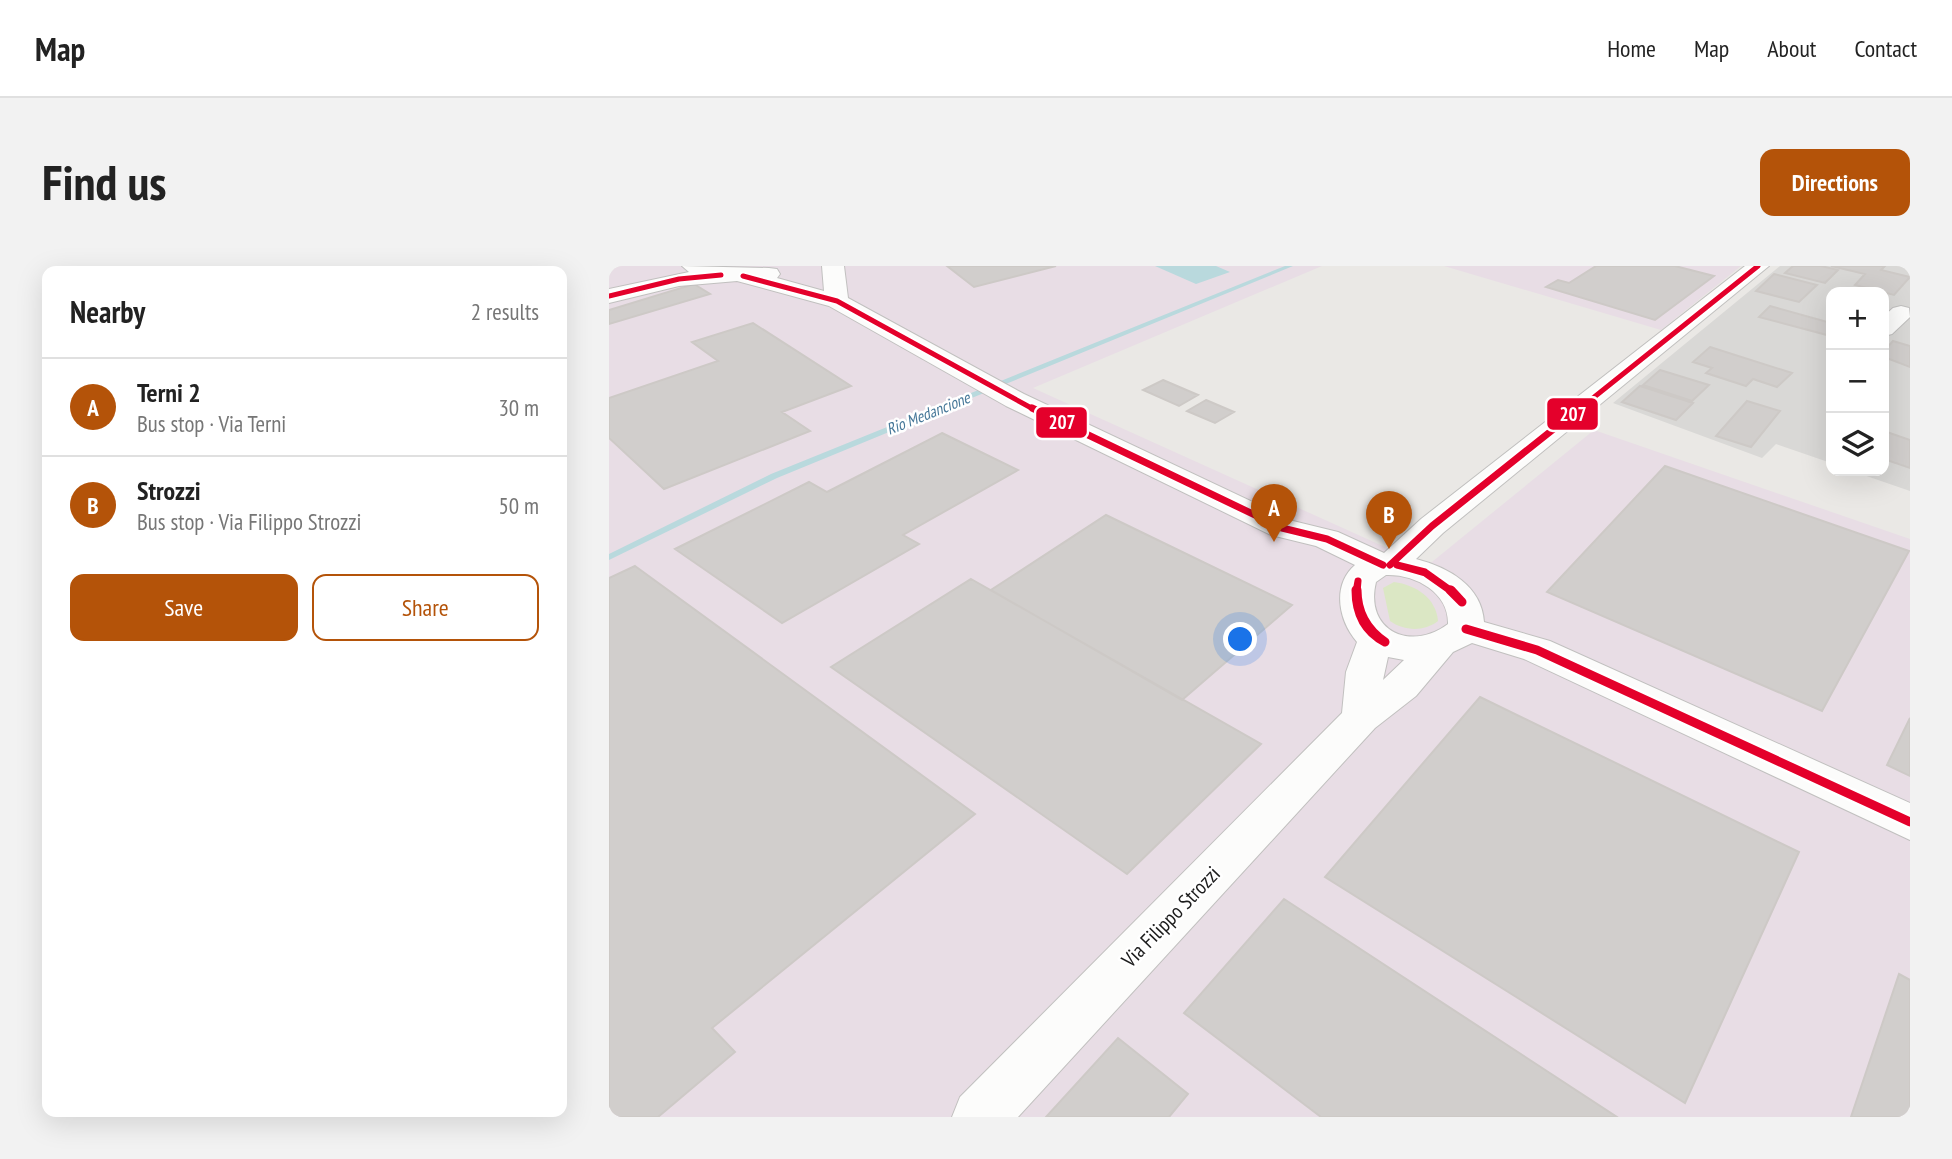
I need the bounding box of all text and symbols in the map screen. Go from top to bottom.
text: Map [35,27,85,70]
text: Home [1607,33,1656,64]
text: Map [1694,33,1729,64]
text: About [1767,33,1816,64]
text: Contact [1854,33,1917,64]
button: Directions [1760,149,1910,216]
text: Find us [42,150,166,214]
map controls [1826,287,1889,476]
button: + [1826,287,1889,350]
text: Nearby [70,292,145,331]
text: 2 results [471,297,539,326]
button: − [1826,350,1889,413]
text: Terni 2 [137,376,201,409]
water label: Rio Medancione [883,387,974,439]
text: A [87,393,99,422]
text: 30 m [498,393,539,422]
line badge: 207 [1546,397,1599,431]
text: 207 [1559,402,1587,426]
line badge: 207 [1035,406,1088,439]
text: Bus stop · Via Terni [137,409,286,438]
text: 207 [1048,410,1076,434]
button: layers [1826,413,1889,476]
text: Strozzi [137,474,201,507]
pin: A [1251,484,1297,542]
text: B [87,491,99,520]
text: 50 m [498,491,539,520]
pin: B [1366,491,1412,549]
text: Bus stop · Via Filippo Strozzi [137,507,361,536]
button: Save [70,574,298,641]
button: Share [312,574,539,641]
your location [1223,622,1257,656]
street label: Via Filippo Strozzi [1115,860,1226,974]

